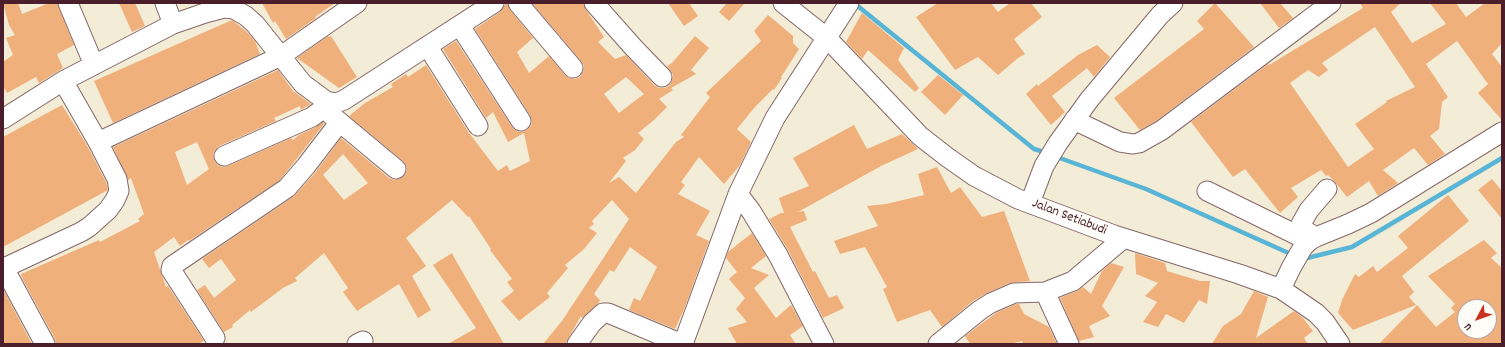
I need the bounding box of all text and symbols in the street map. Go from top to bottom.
street label: Jalan Setiabudi [1029,196,1109,240]
north arrow [1457,299,1497,339]
text: U [1461,319,1476,333]

